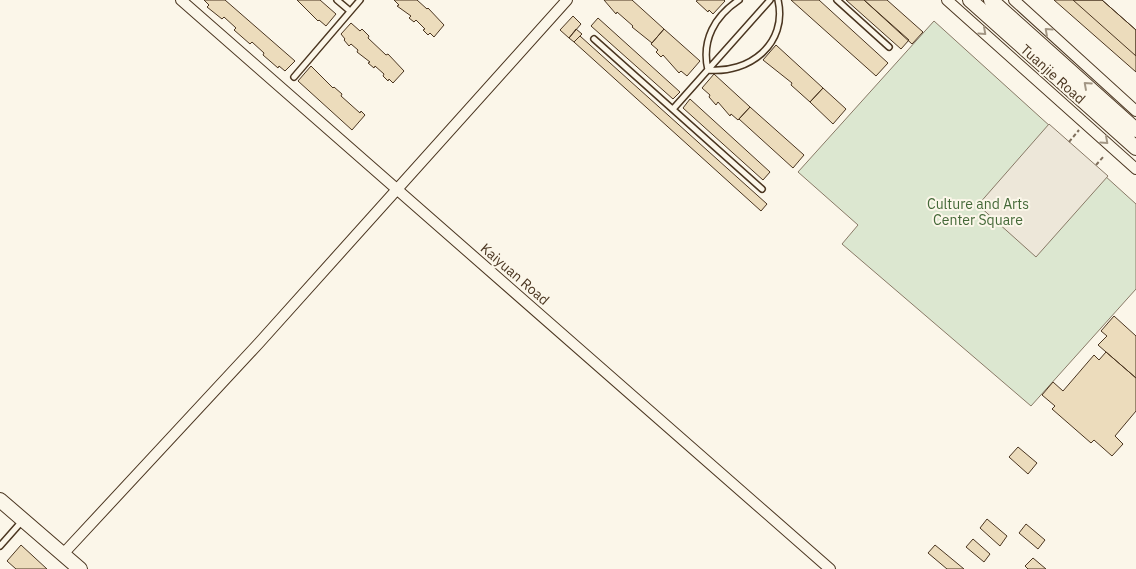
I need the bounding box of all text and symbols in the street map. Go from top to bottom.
one-way arrow [978,27,987,36]
one-way arrow [1045,28,1054,37]
street label: Tuanjie Road [1017,40,1089,108]
one-way arrow [1083,82,1092,91]
one-way arrow [1099,135,1108,144]
park label: Culture and Arts Center Square [927,195,1029,229]
street label: Kaiyuan Road [477,239,553,309]

